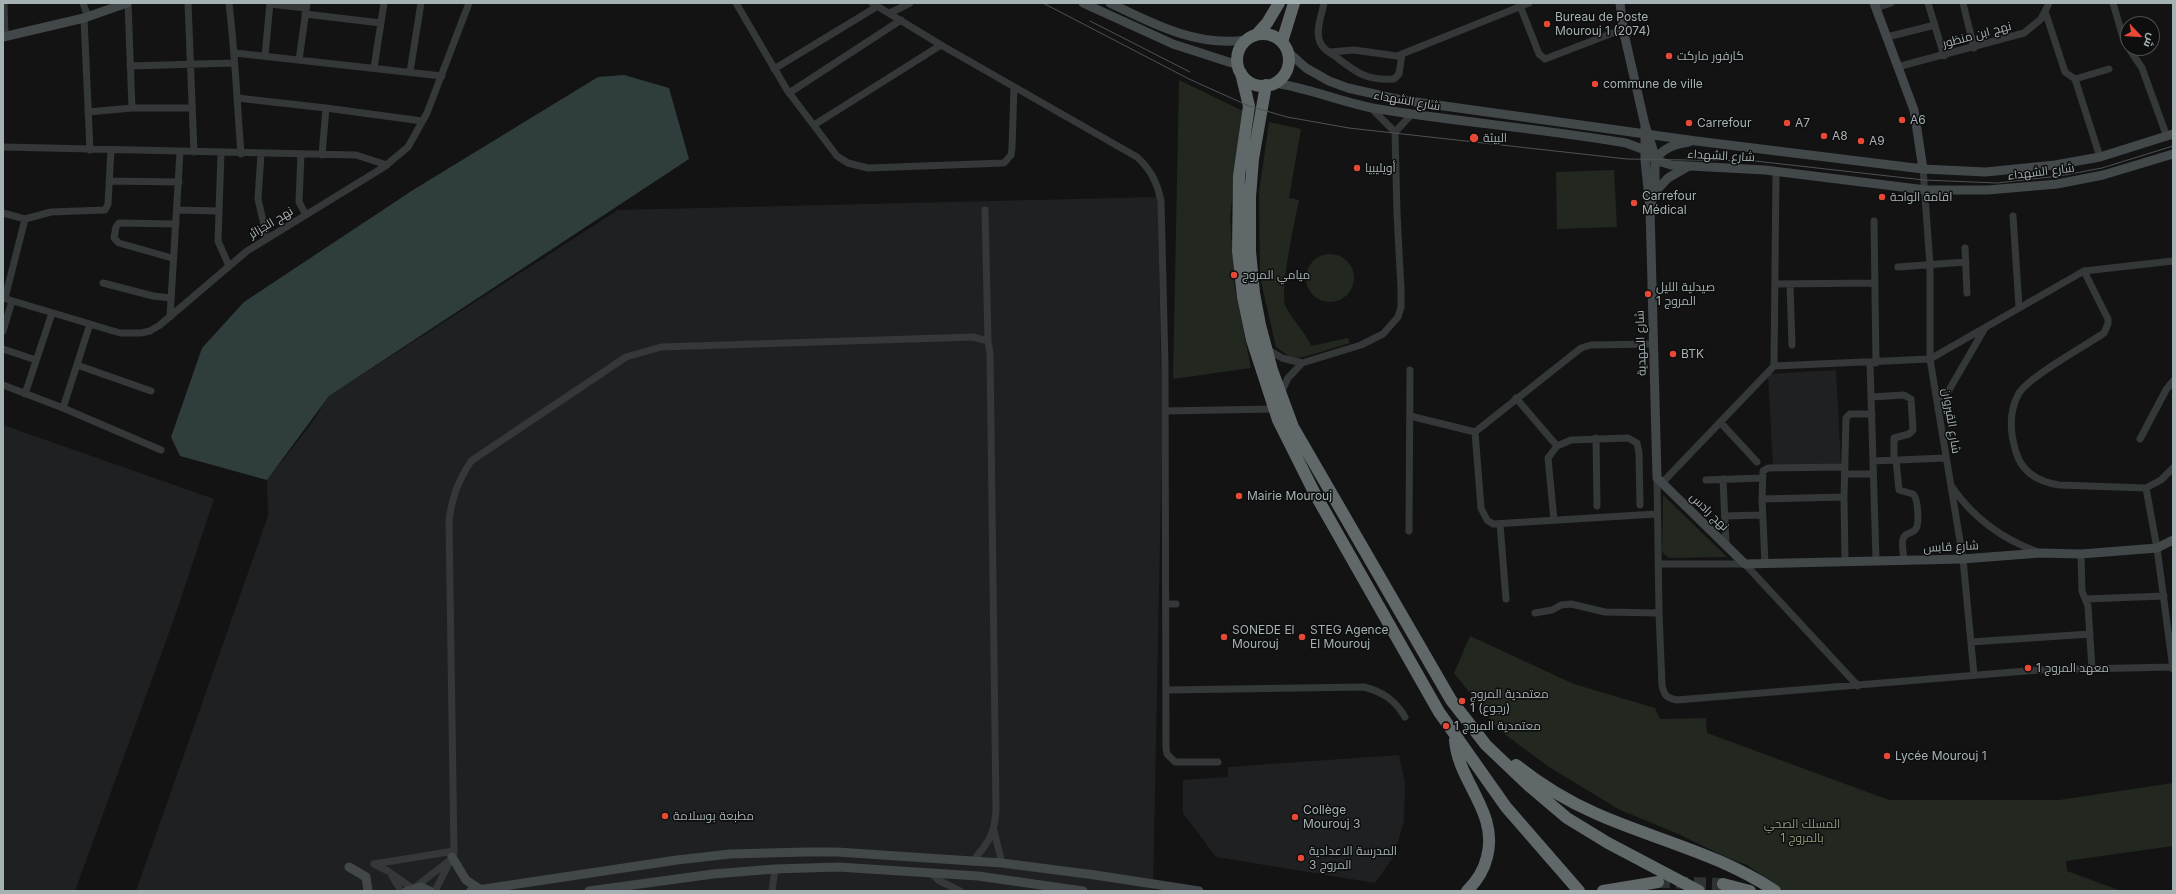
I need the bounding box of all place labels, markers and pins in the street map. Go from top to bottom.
place label: Bureau de Poste Mourouj 1 (2074) [1555,10,1651,38]
marker: Bureau de Poste Mourouj 1 (2074) [1542,19,1552,29]
place label: كارفور ماركت [1677,49,1744,63]
marker: كارفور ماركت [1664,51,1674,61]
place label: commune de ville [1603,77,1703,91]
marker: commune de ville [1590,79,1600,89]
place label: A6 [1910,113,1926,127]
marker: A6 [1897,115,1907,125]
place label: Carrefour [1697,116,1751,130]
place label: A7 [1795,116,1810,130]
marker: Carrefour [1684,118,1694,128]
marker: A7 [1782,118,1792,128]
place label: A8 [1832,129,1848,143]
place label: البيئة [1483,131,1507,145]
marker: A8 [1819,131,1829,141]
marker: البيئة [1468,132,1480,144]
place label: A9 [1869,134,1885,148]
marker: A9 [1856,136,1866,146]
place label: أويليبيا [1365,161,1396,175]
marker: أويليبيا [1352,163,1362,173]
place label: Carrefour Médical [1642,189,1696,217]
place label: اقامة الواحة [1890,190,1952,204]
marker: اقامة الواحة [1877,192,1887,202]
marker: Carrefour Médical [1629,198,1639,208]
place label: ميامي المروج [1242,268,1310,282]
marker: ميامي المروج [1229,270,1239,280]
place label: صيدلية الليل المروج 1 [1656,280,1715,308]
marker: صيدلية الليل المروج 1 [1643,289,1653,299]
place label: BTK [1681,347,1704,361]
marker: BTK [1668,349,1678,359]
place label: Mairie Mourouj [1247,489,1332,503]
marker: Mairie Mourouj [1234,491,1244,501]
place label: SONEDE El Mourouj [1232,623,1294,651]
place label: STEG Agence El Mourouj [1310,623,1389,651]
marker: SONEDE El Mourouj [1219,632,1229,642]
marker: STEG Agence El Mourouj [1297,632,1307,642]
place label: معهد المروج 1 [2036,661,2109,675]
marker: معهد المروج 1 [2023,663,2033,673]
place label: معتمدية المروج 1 (رجوع) [1470,687,1549,715]
marker: معتمدية المروج 1 (رجوع) [1457,696,1467,706]
place label: معتمدية المروج 1 [1454,719,1541,733]
marker: معتمدية المروج 1 [1441,721,1451,731]
place label: Lycée Mourouj 1 [1895,749,1987,763]
marker: Lycée Mourouj 1 [1882,751,1892,761]
place label: Collège Mourouj 3 [1303,803,1360,831]
place label: مطبعة بوسلامة [673,809,754,823]
marker: مطبعة بوسلامة [660,811,670,821]
marker: Collège Mourouj 3 [1290,812,1300,822]
place label: المدرسة الاعدادية المروج 3 [1309,844,1397,872]
marker: المدرسة الاعدادية المروج 3 [1296,853,1306,863]

